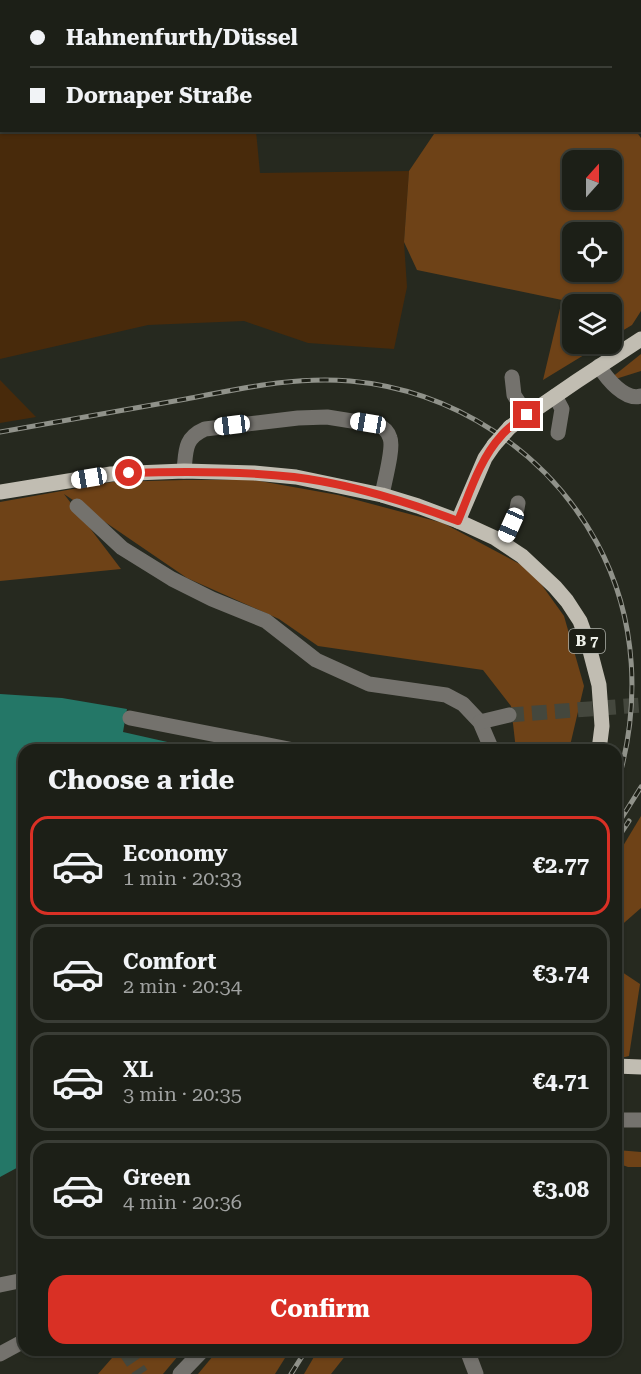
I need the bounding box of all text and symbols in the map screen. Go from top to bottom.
text: Hahnenfurth/Düssel [66,25,298,50]
text: Dornaper Straße [66,83,252,108]
north arrow [562,150,622,210]
map controls [562,150,622,354]
button: locate [562,222,622,282]
button: layers [562,294,622,354]
route end [513,401,540,428]
car [349,411,387,435]
car [213,414,251,436]
route start [115,459,142,486]
car [70,466,108,490]
car [495,505,527,545]
road number: B 7 [569,629,605,653]
text: Choose a ride [48,764,234,796]
icon: car [51,839,105,893]
text: Economy [123,841,227,866]
text: €2.77 [533,853,589,878]
text: 1 min · 20:33 [123,866,242,890]
icon: car [51,947,105,1001]
text: Comfort [123,949,216,974]
text: €3.74 [533,961,589,986]
text: 2 min · 20:34 [123,974,242,998]
icon: car [51,1055,105,1109]
text: XL [123,1057,153,1082]
text: €4.71 [533,1069,589,1094]
text: 3 min · 20:35 [123,1082,242,1106]
icon: car [51,1163,105,1217]
text: Green [123,1165,191,1190]
text: €3.08 [533,1177,589,1202]
text: 4 min · 20:36 [123,1190,242,1214]
button: Confirm [48,1275,592,1344]

